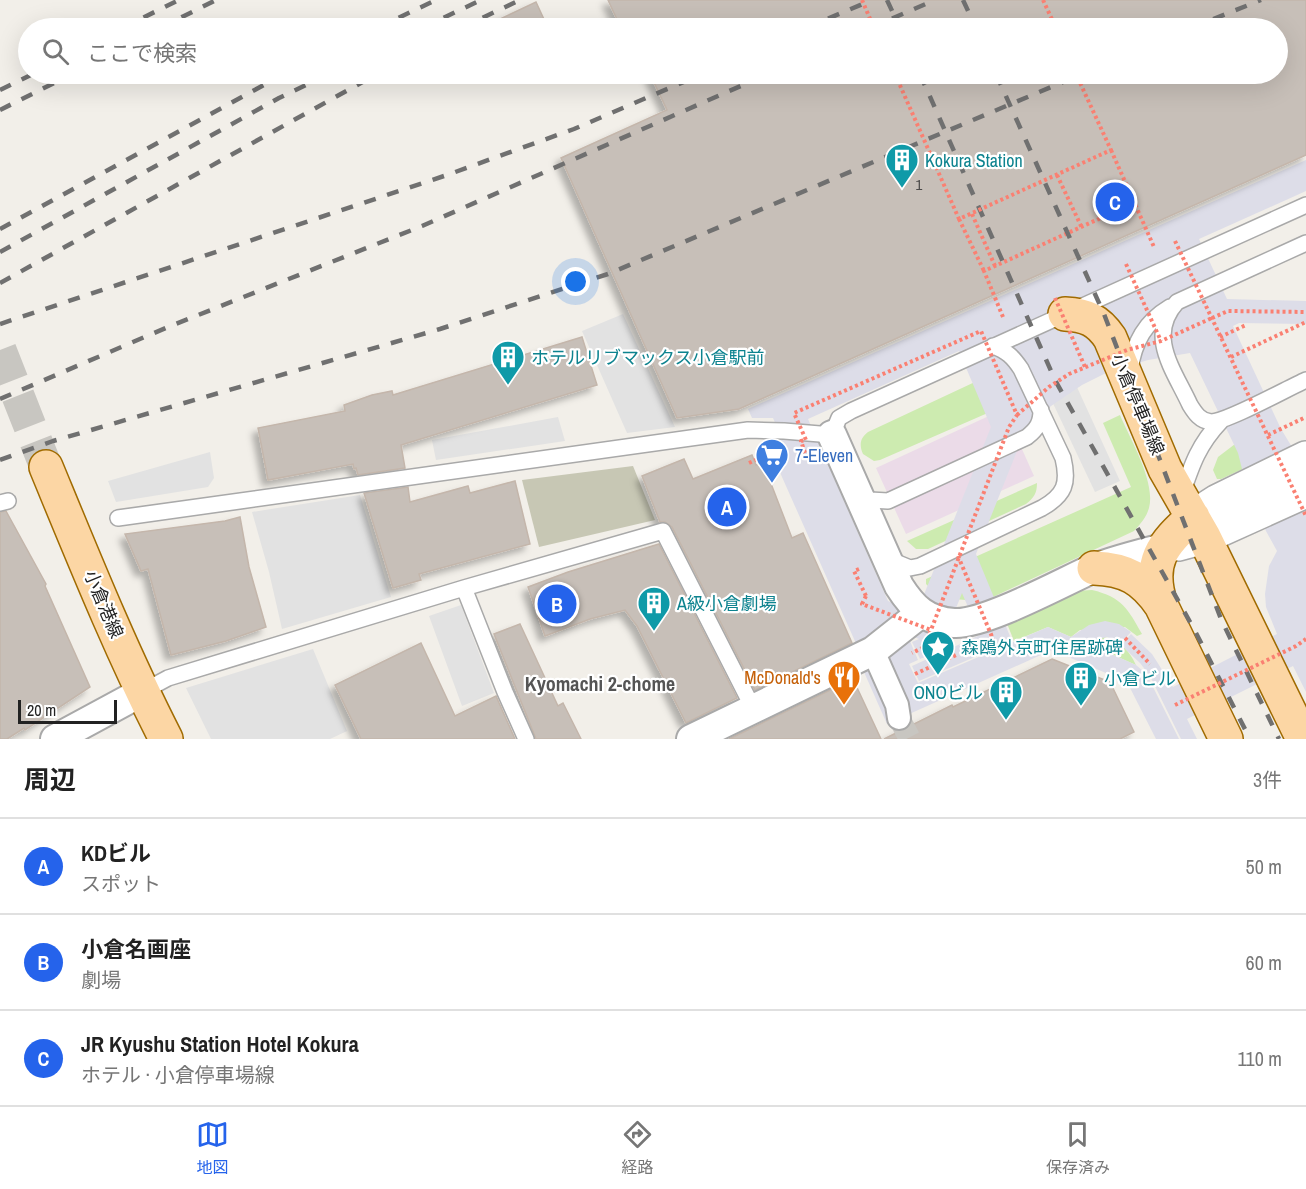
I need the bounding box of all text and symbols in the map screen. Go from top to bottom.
search box [18,18,1288,84]
icon: search [39,35,72,68]
text: ここで検索 [87,38,197,68]
building icon: Kokura Station [884,142,920,189]
place label: Kokura Station [925,148,1023,173]
house number: 1 [916,174,923,195]
pin: C [1096,180,1134,224]
your location [561,267,590,296]
building icon: ホテルリブマックス小倉駅前 [490,339,526,386]
place label: ホテルリブマックス小倉駅前 [531,345,764,370]
street label: 小倉停車場線 [1105,349,1171,459]
supermarket icon: 7-Eleven [754,437,790,484]
place label: 7-Eleven [795,443,853,468]
pin: A [708,484,746,530]
street label: 小倉港線 [78,566,130,642]
pin: B [538,582,576,626]
building icon: A級小倉劇場 [636,585,672,632]
place label: A級小倉劇場 [676,591,777,616]
place icon: 森鴎外京町住居跡碑 [920,629,956,676]
place label: 森鴎外京町住居跡碑 [961,635,1123,660]
restaurant icon: McDonald's [826,659,862,706]
building icon: 小倉ビル [1063,660,1099,707]
place label: McDonald's [744,665,821,690]
place label: 小倉ビル [1104,666,1176,691]
district label: Kyomachi 2-chome [525,670,675,697]
building icon: ONOビル [988,674,1024,721]
place label: ONOビル [913,680,983,705]
scale bar [18,697,117,724]
text: 20 m [27,699,56,721]
text: 周辺 [24,762,76,797]
text: 3件 [1253,766,1282,793]
text: KDビル [81,838,151,868]
text: A [38,853,49,880]
text: 50 m [1246,853,1282,880]
text: スポット [81,870,161,897]
text: 小倉名画座 [81,934,191,964]
text: B [38,949,49,976]
text: 60 m [1246,949,1282,976]
text: 劇場 [81,966,121,993]
text: JR Kyushu Station Hotel Kokura [81,1029,359,1059]
text: C [38,1045,49,1072]
text: 110 m [1238,1045,1282,1072]
text: ホテル · 小倉停車場線 [81,1061,275,1088]
tab: 地図 [196,1118,229,1178]
tab: 経路 [621,1118,654,1178]
tab: 保存済み [1046,1118,1110,1178]

